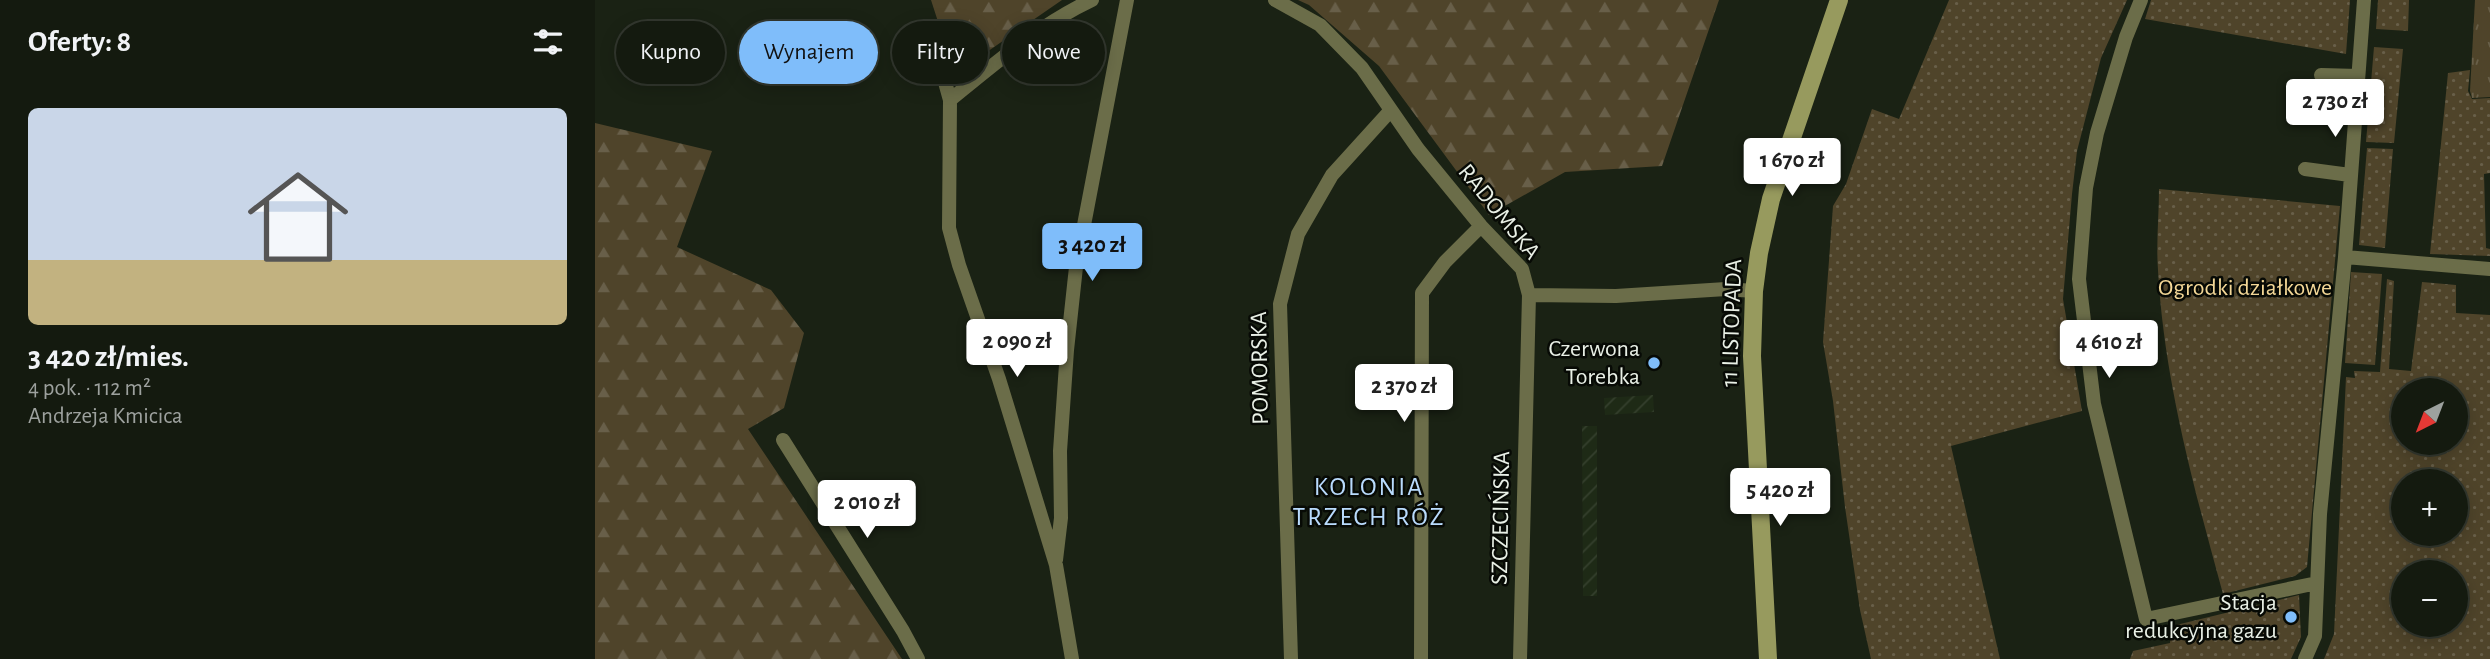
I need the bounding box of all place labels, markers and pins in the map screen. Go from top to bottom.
pin: 2 730 zł [2263,80,2407,139]
pin: 1 670 zł [1720,138,1864,198]
pin: 3 420 zł [1020,224,1164,283]
pin: 2 090 zł [945,320,1089,379]
pin: 4 610 zł [2037,320,2181,380]
place label: Czerwona Torebka [1548,337,1640,389]
marker: Czerwona Torebka [1646,355,1662,371]
pin: 2 370 zł [1332,364,1476,424]
pin: 5 420 zł [1708,468,1852,528]
pin: 2 010 zł [795,480,939,540]
place label: Stacja redukcyjna gazu [2125,591,2277,643]
marker: Stacja redukcyjna gazu [2283,609,2299,625]

